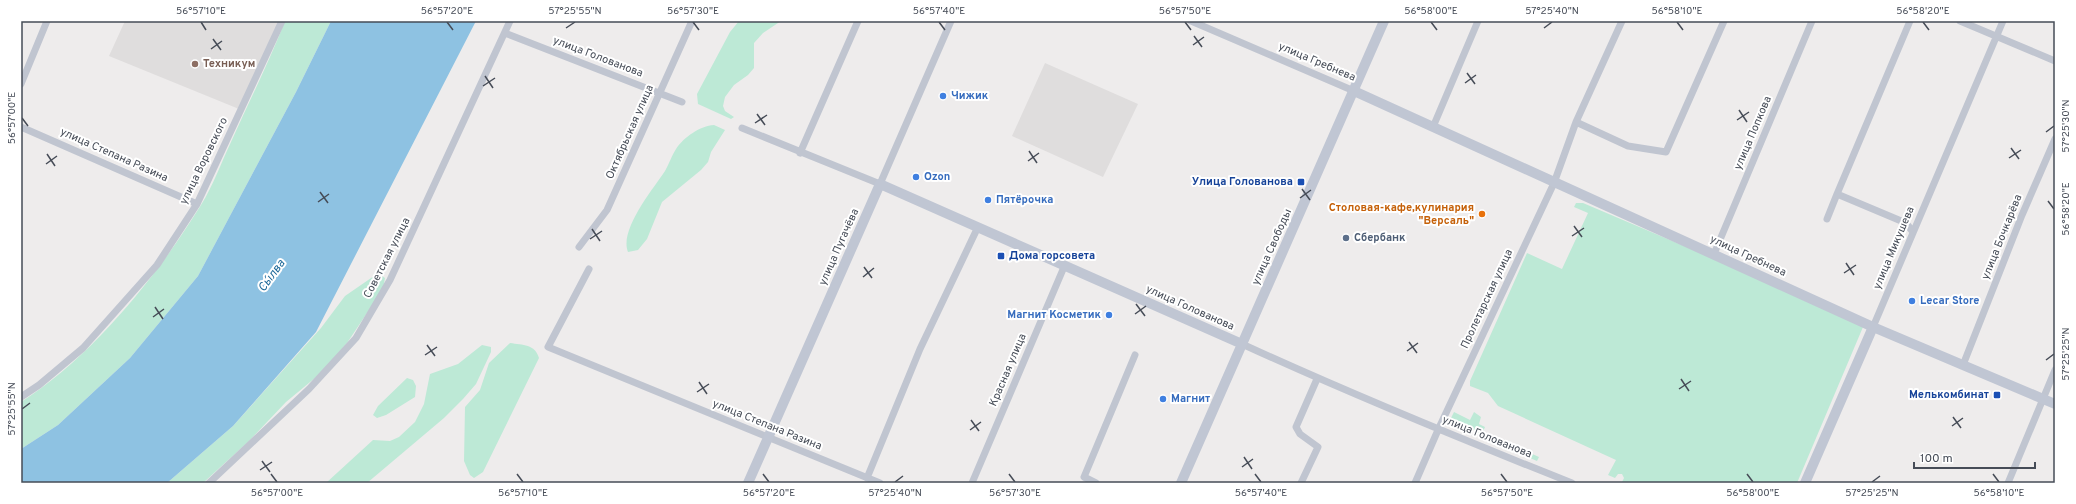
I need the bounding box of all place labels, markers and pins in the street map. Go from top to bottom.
place label: Техникум [203,57,255,71]
marker: Техникум [190,59,200,69]
place label: Чижик [951,89,989,103]
marker: Чижик [938,91,948,101]
place label: Ozon [924,170,950,184]
marker: Ozon [911,172,921,182]
place label: Улица Голованова [1192,175,1293,189]
marker: Улица Голованова [1296,177,1306,187]
place label: Пятёрочка [996,193,1054,207]
marker: Пятёрочка [983,195,993,205]
place label: Столовая-кафе,кулинария "Версаль" [1329,201,1474,228]
marker: Столовая-кафе,кулинария "Версаль" [1477,209,1487,219]
place label: Сбербанк [1354,231,1406,245]
marker: Сбербанк [1341,233,1351,243]
place label: Дома горсовета [1009,249,1095,263]
marker: Дома горсовета [996,251,1006,261]
place label: Lecar Store [1920,294,1979,308]
marker: Lecar Store [1907,296,1917,306]
place label: Магнит Косметик [1007,308,1102,322]
marker: Магнит Косметик [1104,310,1114,320]
place label: Мелькомбинат [1909,388,1989,402]
marker: Мелькомбинат [1992,390,2002,400]
place label: Магнит [1171,392,1210,406]
marker: Магнит [1158,394,1168,404]

